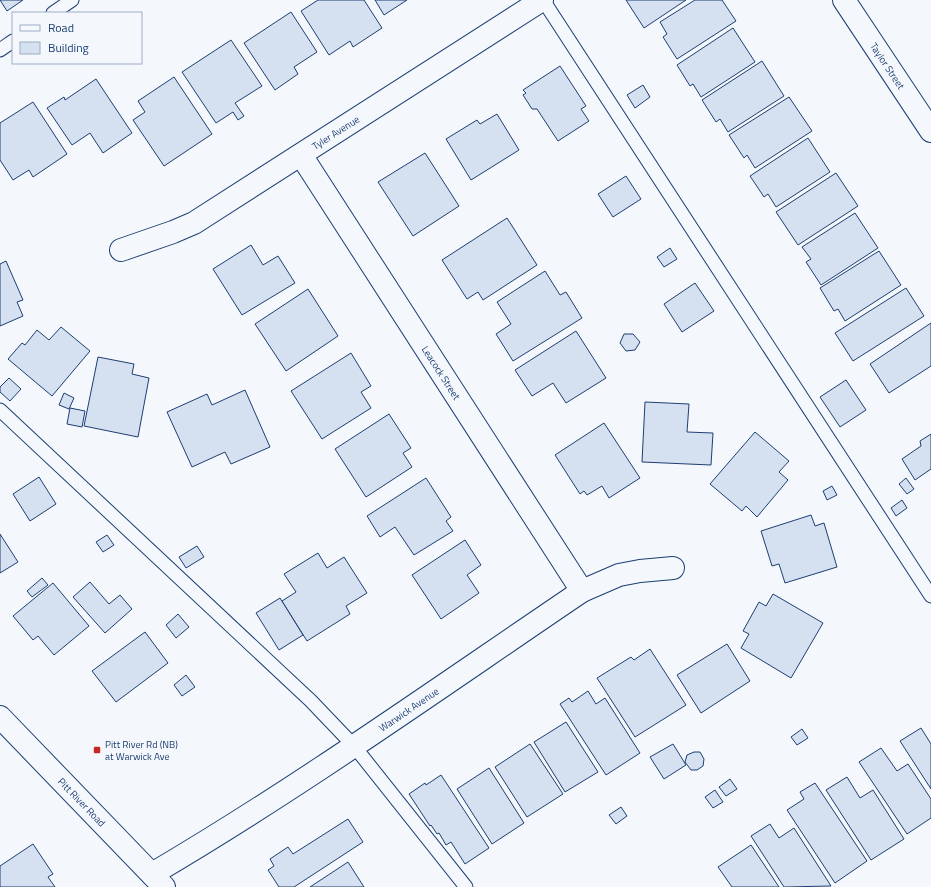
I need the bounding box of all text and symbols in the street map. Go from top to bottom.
legend [12,12,142,64]
text: Road [48,18,74,37]
text: Building [48,38,89,57]
street label: Taylor Street [867,39,909,93]
street label: Tyler Avenue [309,111,362,153]
street label: Leacock Street [418,343,465,403]
street label: Warwick Avenue [376,683,442,735]
place label: Pitt River Rd (NB) at Warwick Ave [105,737,178,764]
marker: Pitt River Rd (NB) at Warwick Ave [92,745,102,755]
street label: Pitt River Road [55,774,109,830]

